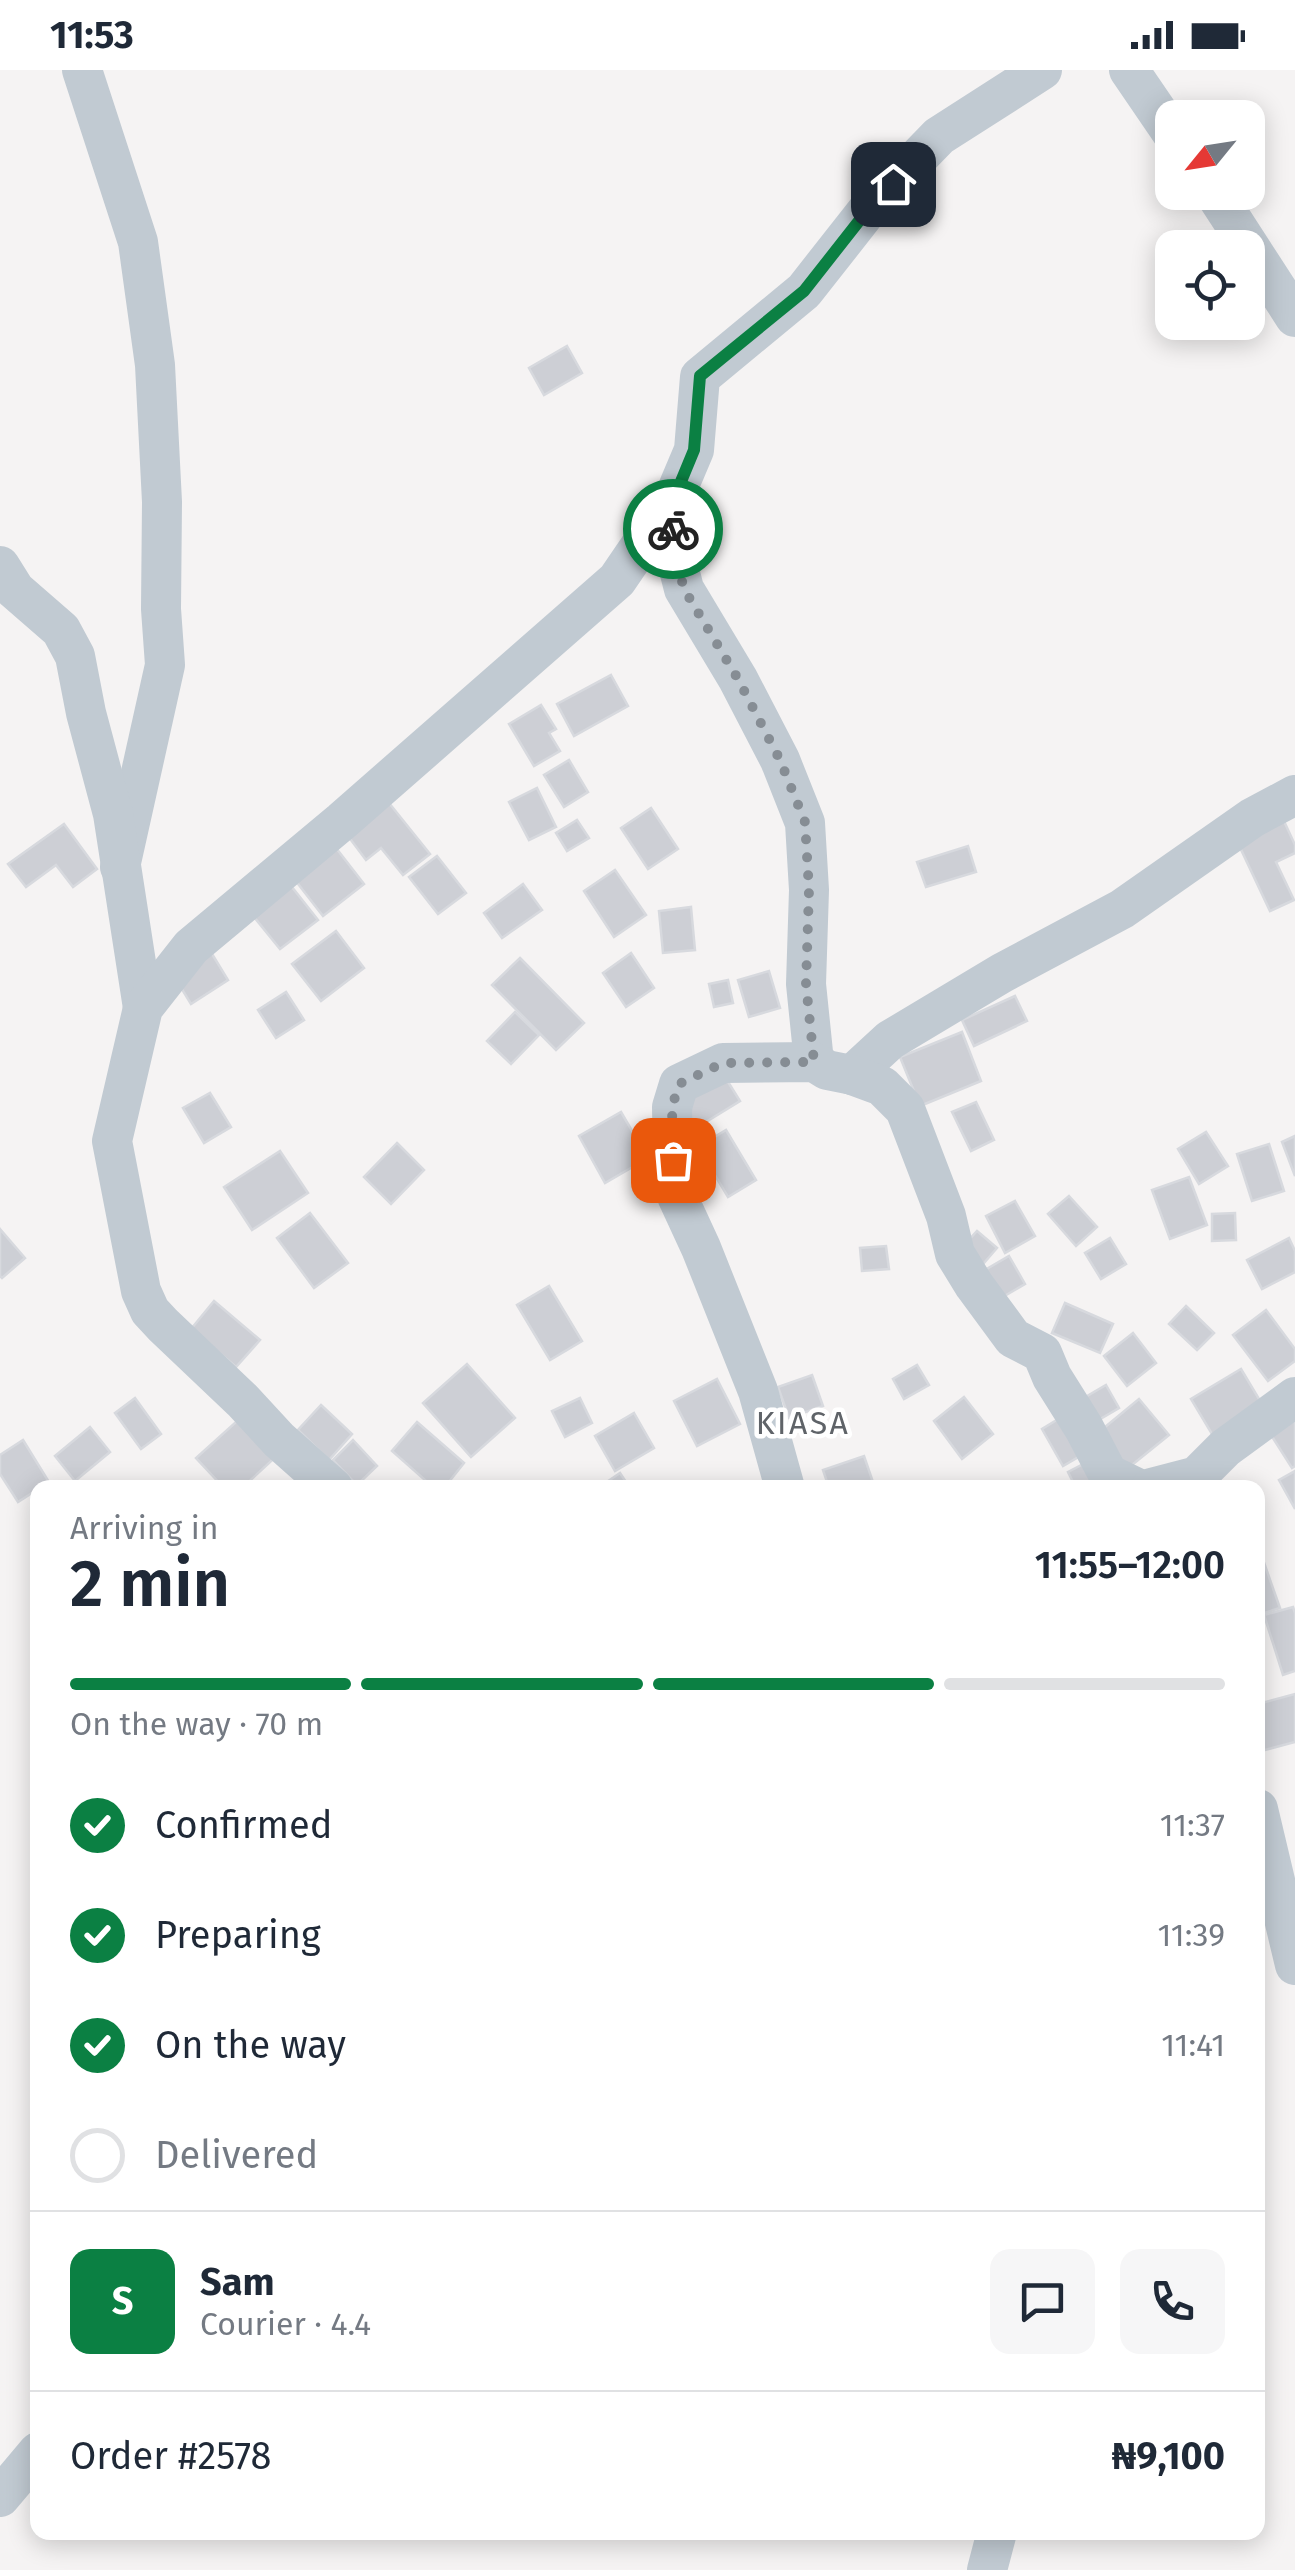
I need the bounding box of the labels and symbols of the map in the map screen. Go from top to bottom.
north arrow [1155,100,1265,210]
pin [851,142,936,227]
courier [623,479,723,579]
pin [631,1118,716,1203]
district label: KIASA [756,1404,850,1442]

